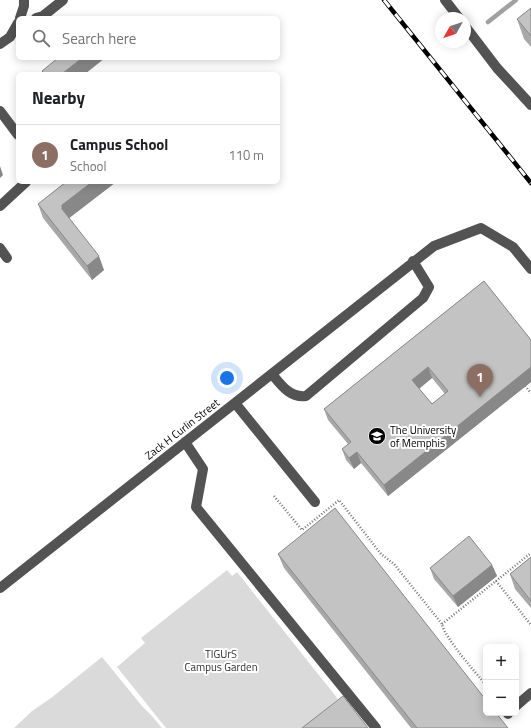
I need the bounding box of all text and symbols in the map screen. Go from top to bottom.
north arrow [435,12,471,48]
search box [16,16,280,60]
icon: search [30,27,52,49]
text: Search here [62,27,136,50]
text: Nearby [32,85,85,111]
text: Campus School [70,133,168,156]
text: 1 [41,145,49,165]
text: 110 m [228,145,264,165]
text: School [70,156,106,176]
pin: 1 [467,364,493,397]
your location [217,368,237,388]
street label: Zack H Curlin Street [141,395,223,463]
place label: The University of Memphis [390,422,457,451]
school or university icon: The University of Memphis [367,426,387,446]
map controls [483,644,519,716]
button: + [483,644,519,680]
park label: TIGUrS Campus Garden [184,646,258,675]
button: − [483,680,519,716]

